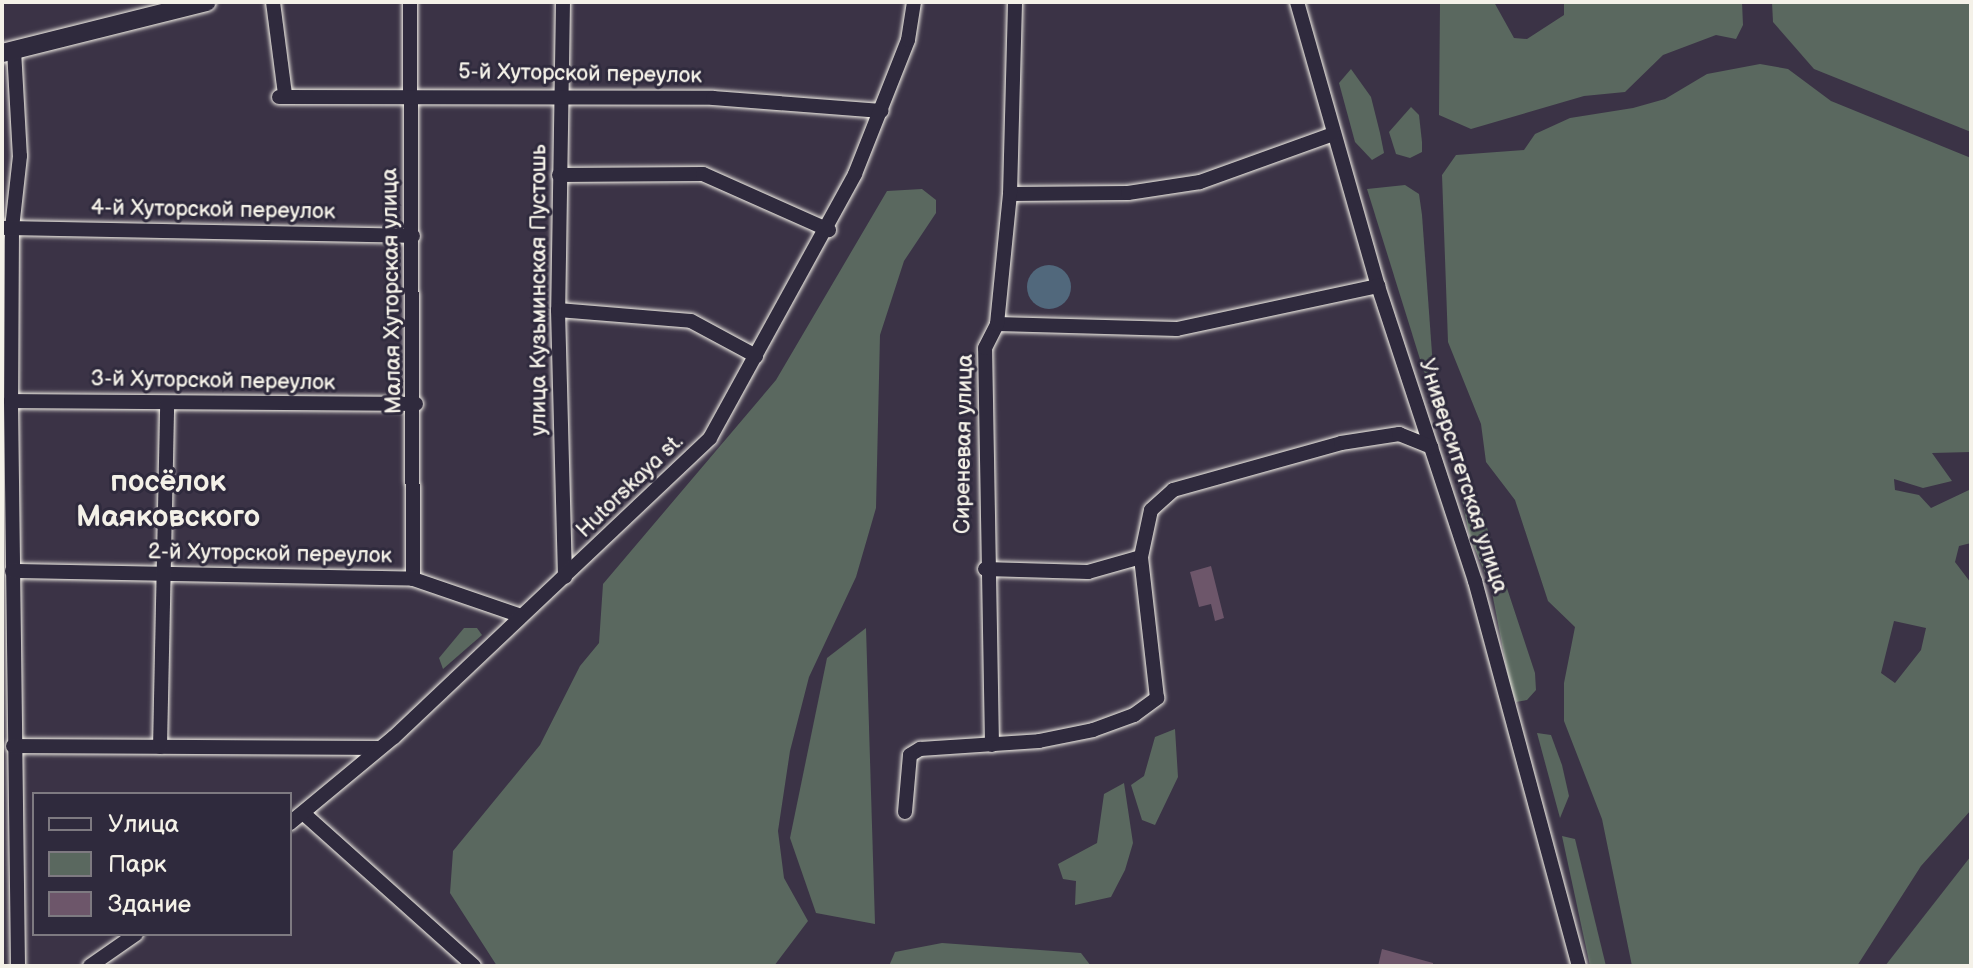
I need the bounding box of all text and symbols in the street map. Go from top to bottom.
street label: 5-й Хуторской переулок [458,59,702,89]
street label: улица Кузьминская Пустошь [526,144,552,436]
street label: Малая Хуторская улица [377,168,407,414]
street label: 4-й Хуторской переулок [90,195,336,225]
street label: Сиреневая улица [949,354,979,534]
street label: Университетская улица [1413,356,1513,596]
street label: 3-й Хуторской переулок [90,366,336,396]
street label: Hutorskaya st. [571,428,689,544]
district label: посёлок Маяковского [76,464,260,534]
street label: 2-й Хуторской переулок [148,539,392,569]
legend [32,792,292,936]
text: Улица [108,810,179,839]
text: Парк [108,850,166,879]
text: Здание [108,890,191,919]

